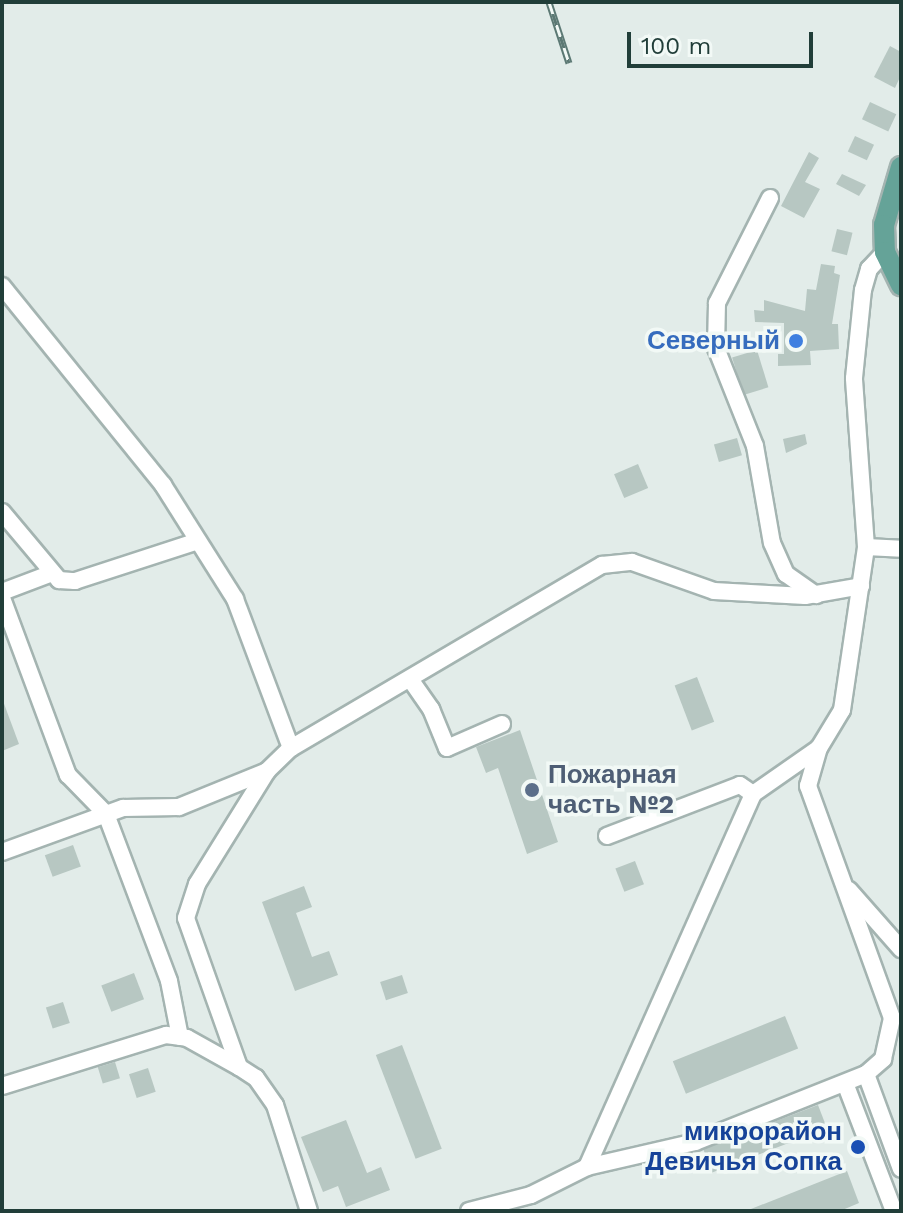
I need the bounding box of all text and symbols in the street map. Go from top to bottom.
scale bar [631,16,817,66]
text: 100 m [641,32,711,60]
place label: Северный [647,325,780,357]
marker: Северный [787,332,805,350]
place label: Пожарная часть №2 [548,759,677,820]
marker: Пожарная часть №2 [523,781,541,799]
place label: микрорайон Девичья Сопка [645,1116,842,1178]
marker: микрорайон Девичья Сопка [849,1138,867,1156]

